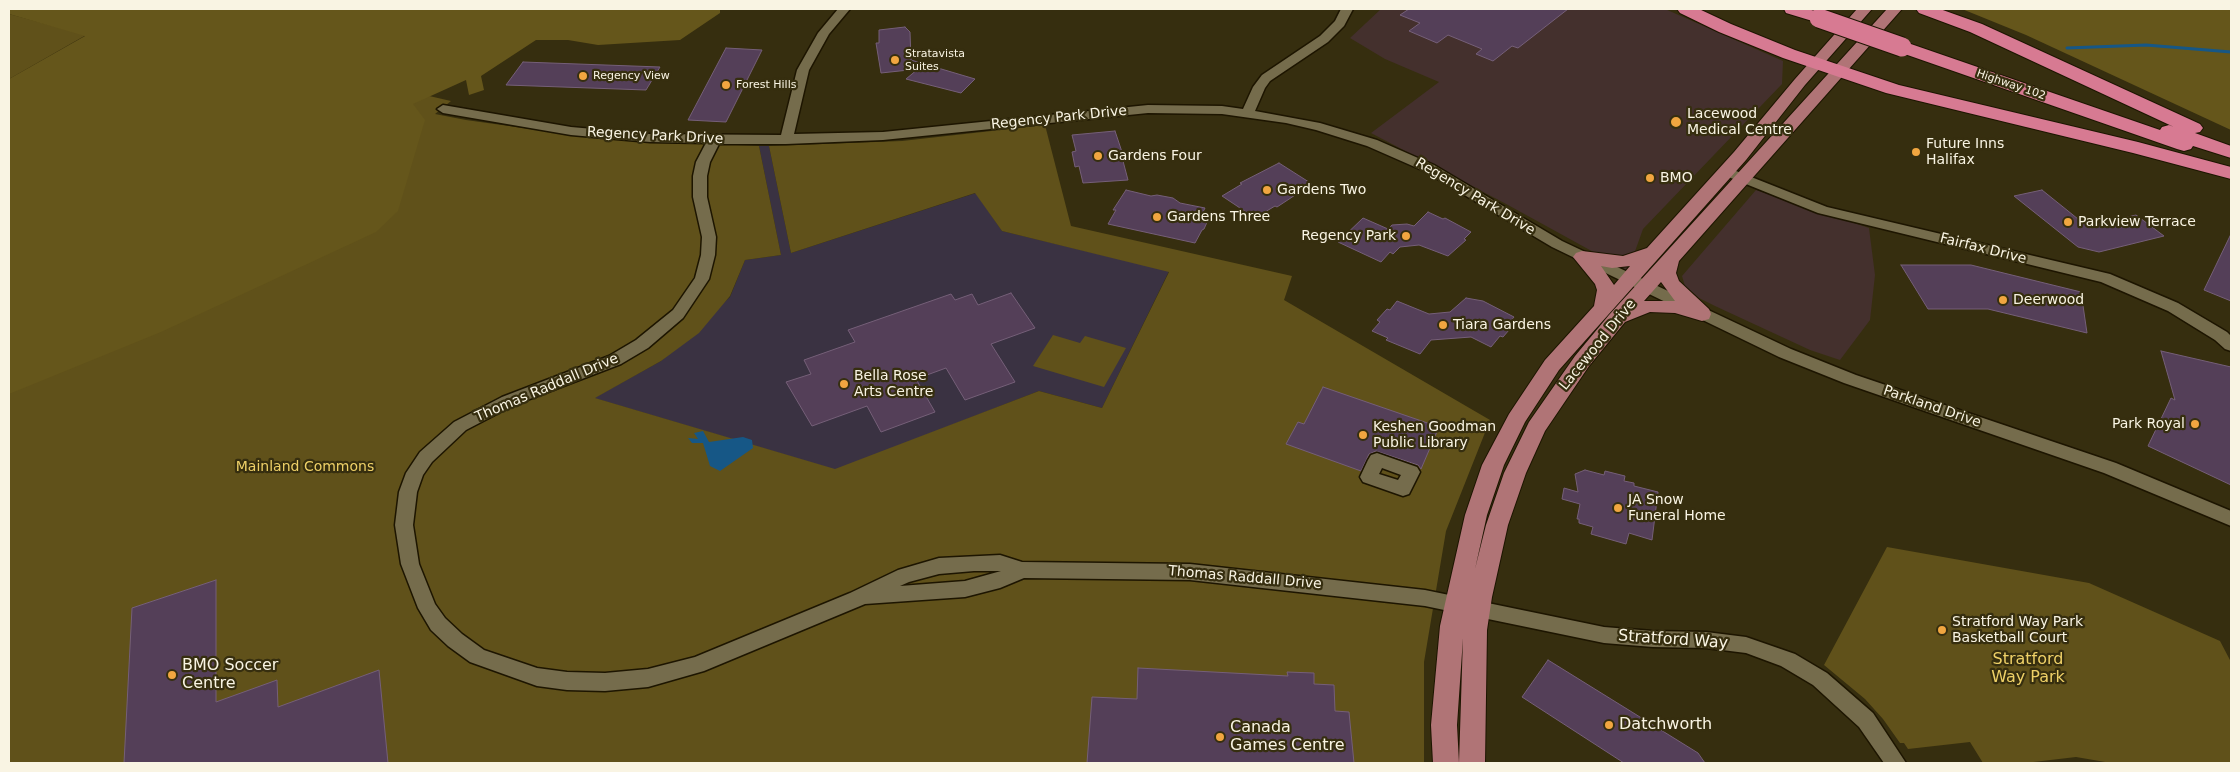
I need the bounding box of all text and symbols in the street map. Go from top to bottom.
place label: Stratavista Suites [905,47,965,73]
marker: Stratavista Suites [889,54,901,66]
street label: Highway 102 [1975,67,2047,103]
place label: Regency View [593,69,670,83]
marker: Regency View [577,70,589,82]
place label: Forest Hills [736,78,796,92]
marker: Forest Hills [720,79,732,91]
street label: Regency Park Drive [990,103,1128,133]
place label: Lacewood Medical Centre [1687,106,1792,138]
marker: Lacewood Medical Centre [1669,115,1683,129]
street label: Regency Park Drive [586,124,724,148]
place label: Future Inns Halifax [1926,136,2004,168]
marker: Future Inns Halifax [1910,146,1922,158]
place label: Gardens Four [1108,148,1202,164]
marker: Gardens Four [1092,150,1104,162]
street label: Regency Park Drive [1412,155,1538,239]
place label: BMO [1660,170,1693,186]
marker: BMO [1644,172,1656,184]
place label: Gardens Two [1277,182,1366,198]
marker: Gardens Two [1261,184,1273,196]
place label: Gardens Three [1167,209,1270,225]
marker: Gardens Three [1151,211,1163,223]
place label: Parkview Terrace [2078,214,2196,230]
marker: Parkview Terrace [2062,216,2074,228]
place label: Regency Park [1301,228,1396,244]
marker: Regency Park [1400,230,1412,242]
street label: Fairfax Drive [1938,230,2028,268]
place label: Deerwood [2013,292,2084,308]
marker: Deerwood [1997,294,2009,306]
street label: Lacewood Drive [1556,296,1640,394]
place label: Tiara Gardens [1453,317,1551,333]
marker: Tiara Gardens [1437,319,1449,331]
street label: Thomas Raddall Drive [473,350,621,426]
place label: Bella Rose Arts Centre [854,368,933,401]
marker: Bella Rose Arts Centre [838,378,850,390]
street label: Parkland Drive [1881,382,1983,432]
place label: Park Royal [2112,416,2185,432]
marker: Park Royal [2189,418,2201,430]
place label: Keshen Goodman Public Library [1373,419,1496,452]
marker: Keshen Goodman Public Library [1357,429,1369,441]
park label: Mainland Commons [236,459,374,475]
place label: JA Snow Funeral Home [1628,492,1726,524]
marker: JA Snow Funeral Home [1612,502,1624,514]
street label: Thomas Raddall Drive [1168,563,1322,593]
place label: Stratford Way Park Basketball Court [1952,614,2083,646]
marker: Stratford Way Park Basketball Court [1936,624,1948,636]
street label: Stratford Way [1617,627,1729,653]
park label: Stratford Way Park [1991,650,2065,688]
place label: BMO Soccer Centre [182,656,278,694]
marker: BMO Soccer Centre [166,669,178,681]
place label: Datchworth [1619,715,1712,735]
place label: Canada Games Centre [1230,718,1345,756]
marker: Datchworth [1603,719,1615,731]
marker: Canada Games Centre [1214,731,1226,743]

